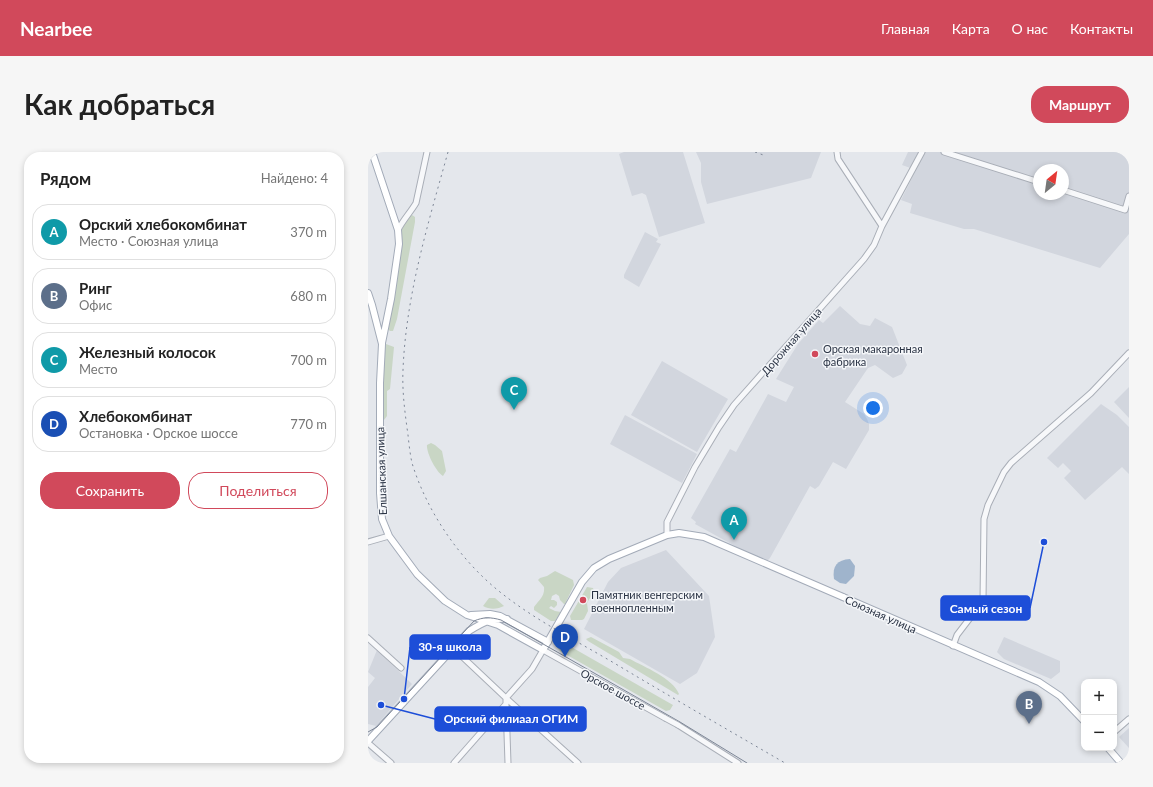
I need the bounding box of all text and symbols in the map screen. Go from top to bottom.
text: Nearbee [20,17,92,40]
text: Главная [881,20,930,37]
text: Карта [952,20,990,37]
text: О нас [1012,20,1048,37]
text: Контакты [1070,20,1133,37]
button: Маршрут [1031,86,1129,123]
text: Как добраться [24,87,215,121]
north arrow [1033,164,1069,200]
text: Рядом [40,168,91,189]
text: Найдено: 4 [261,170,328,186]
text: Орский хлебокомбинат [79,215,247,233]
text: A [49,224,59,240]
text: 370 m [290,224,327,240]
text: Место · Союзная улица [79,233,218,249]
text: Ринг [79,279,112,297]
text: B [50,288,58,304]
text: 680 m [290,288,327,304]
text: Офис [79,297,112,313]
street label: Дорожная улица [758,305,824,377]
place label: Орская макаронная фабрика [823,342,923,368]
text: Железный колосок [79,343,216,361]
marker: Орская макаронная фабрика [810,349,820,359]
text: C [50,352,58,368]
text: 700 m [290,352,327,368]
text: Место [79,361,118,377]
pin: C [501,377,527,410]
your location [863,398,883,418]
text: Хлебокомбинат [79,407,192,425]
text: D [49,416,59,432]
text: 770 m [290,416,327,432]
text: Остановка · Орское шоссе [79,425,238,441]
street label: Елшанская улица [373,427,389,515]
button: Сохранить [40,472,180,509]
button: Поделиться [188,472,328,509]
pin: A [721,507,747,540]
place label: Памятник венгерским военнопленным [591,588,703,614]
street label: Союзная улица [843,592,919,636]
marker: Памятник венгерским военнопленным [578,595,588,605]
callout: Самый сезон [941,596,1030,620]
text: Самый сезон [950,601,1022,616]
pin: D [552,624,578,657]
callout: 30-я школа [410,635,490,659]
text: 30-я школа [418,639,482,654]
street label: Орское шоссе [578,666,648,712]
map controls [1081,679,1117,751]
button: + [1081,679,1117,715]
pin: B [1016,691,1042,724]
callout: Орский филиаал ОГИМ [435,707,586,731]
text: Орский филиаал ОГИМ [444,711,578,726]
button: − [1081,715,1117,751]

